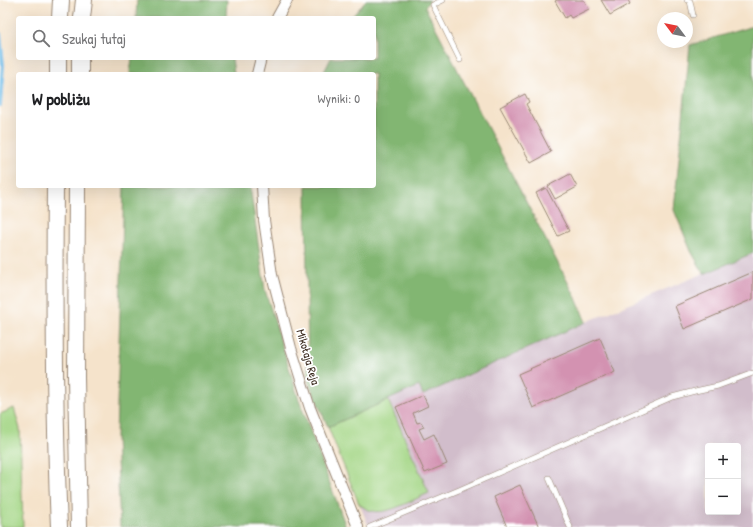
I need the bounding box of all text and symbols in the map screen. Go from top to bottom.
north arrow [657,12,693,48]
search box [16,16,376,60]
icon: search [30,27,52,49]
text: Szukaj tutaj [62,28,126,49]
text: W pobliżu [32,87,90,110]
text: Wyniki: 0 [318,89,360,107]
street label: Mikołaja Reja [292,327,325,387]
map controls [705,443,741,515]
button: + [705,443,741,479]
button: − [705,479,741,515]

